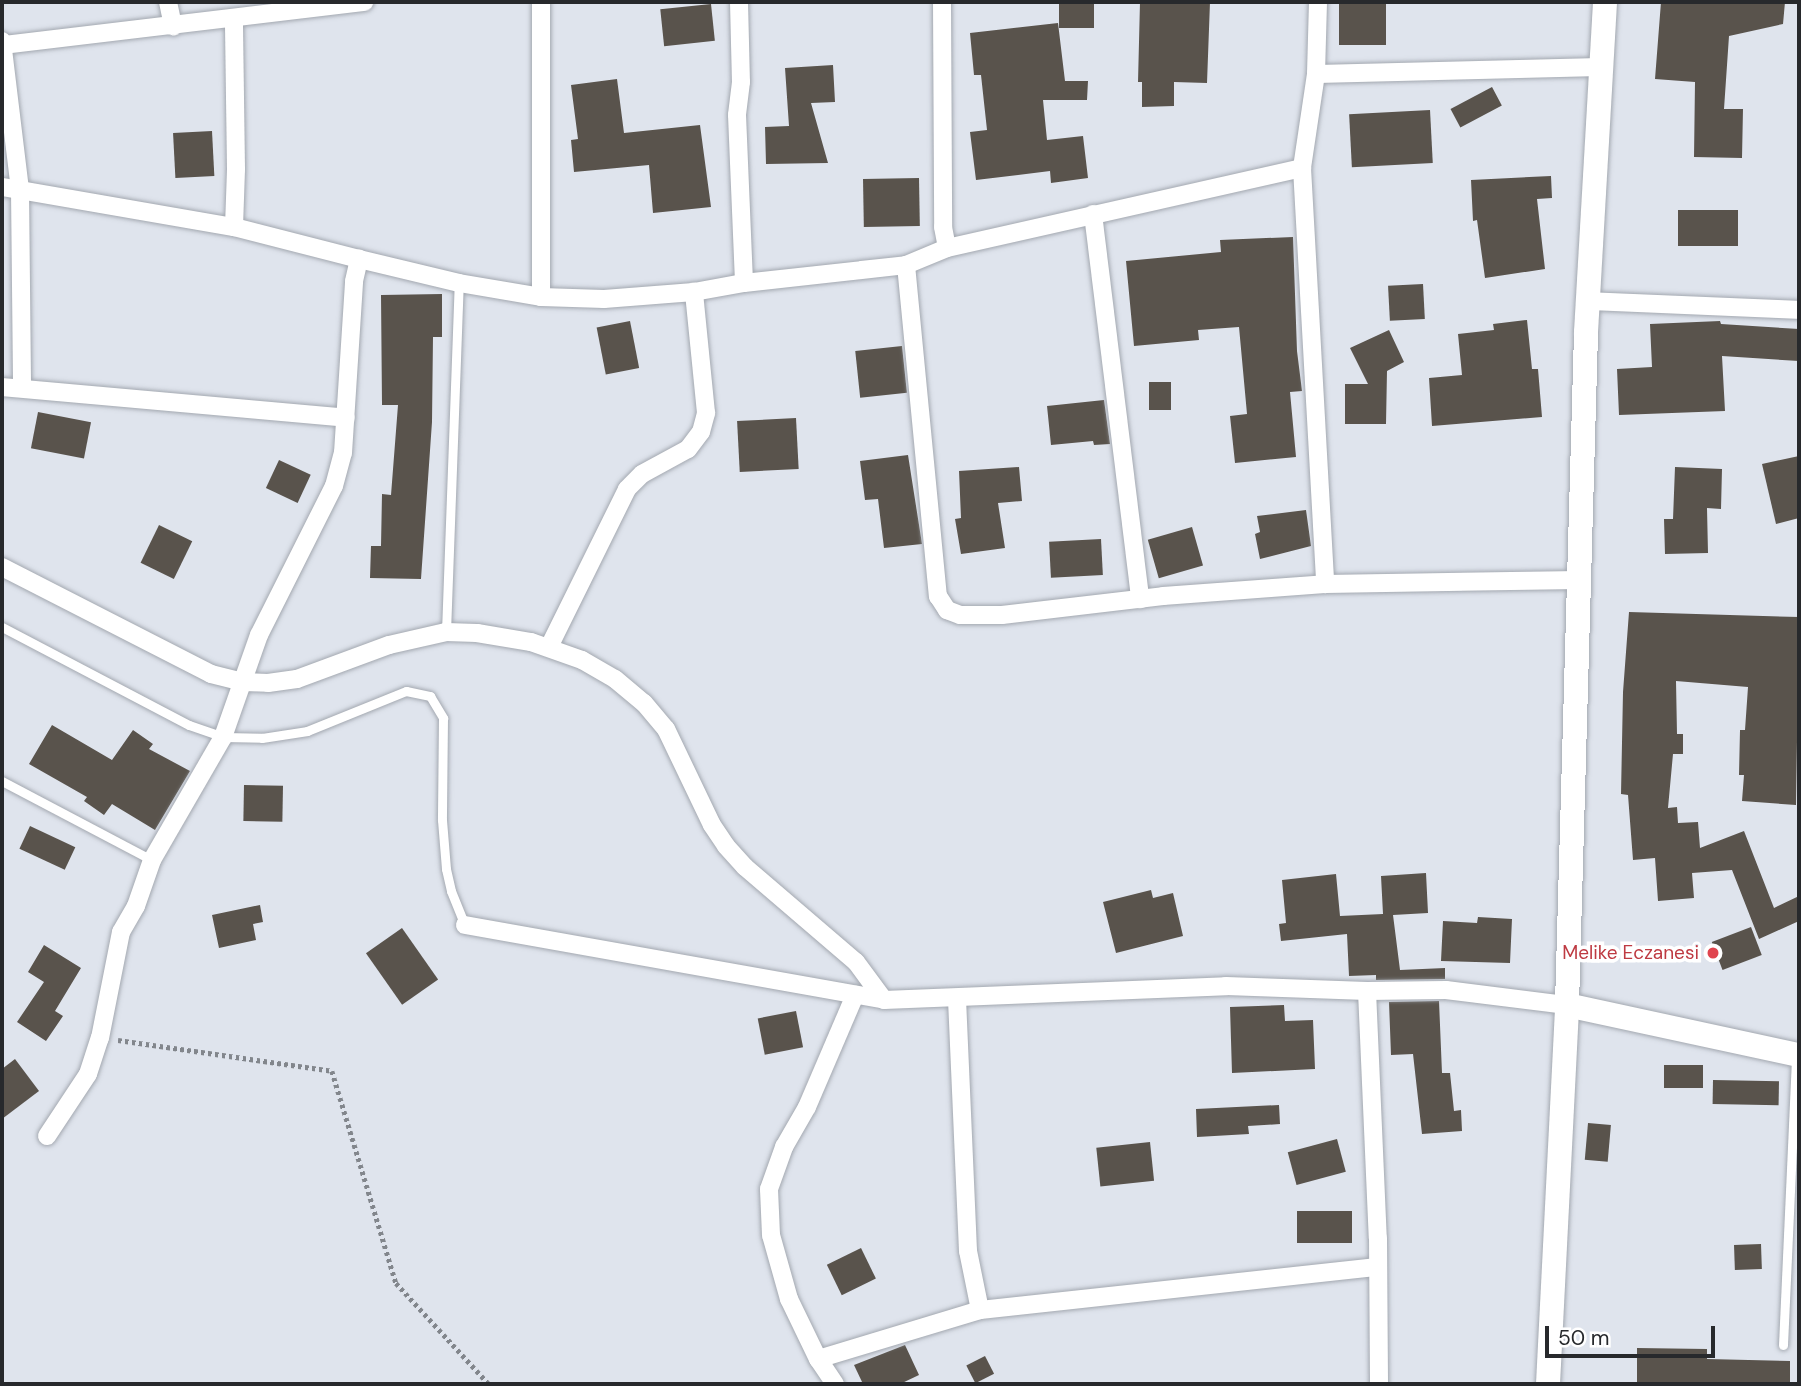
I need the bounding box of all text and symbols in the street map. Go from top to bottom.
place label: Melike Eczanesi [1562,942,1699,964]
marker: Melike Eczanesi [1705,945,1721,961]
scale bar [1549,1312,1719,1356]
text: 50 m [1558,1324,1609,1352]

